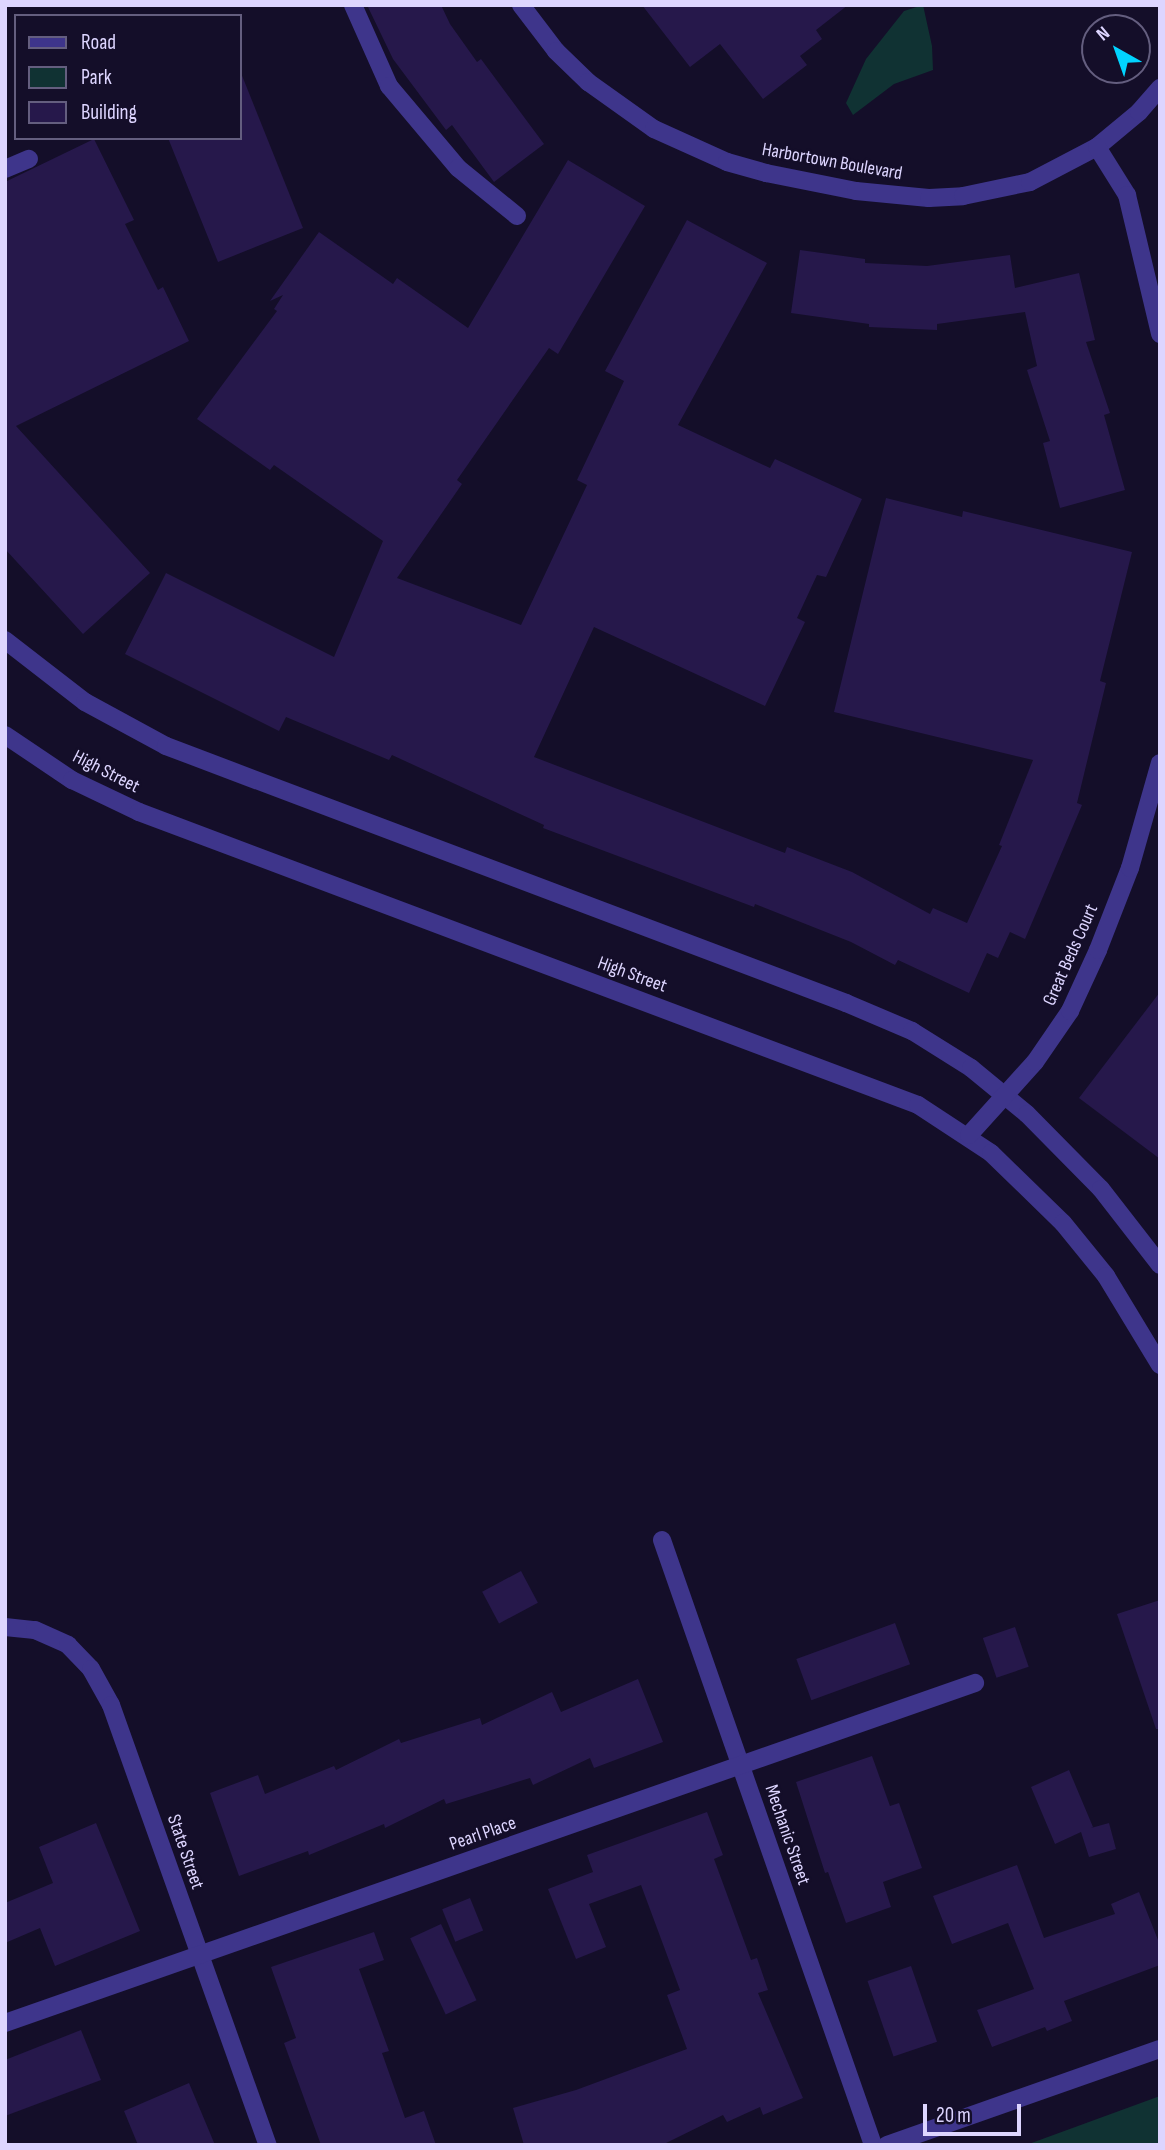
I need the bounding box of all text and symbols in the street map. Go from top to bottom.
legend [14,14,242,140]
north arrow [1081,14,1151,84]
text: N [1092,22,1115,46]
text: Road [81,30,116,55]
text: Park [81,65,112,90]
text: Building [81,100,137,125]
street label: Harbortown Boulevard [760,138,904,186]
street label: High Street [69,745,143,799]
street label: Great Beds Court [1038,901,1104,1009]
street label: High Street [594,952,670,998]
street label: Mechanic Street [759,1782,815,1888]
street label: State Street [162,1812,208,1892]
street label: Pearl Place [447,1812,519,1856]
scale bar [927,2090,1025,2134]
text: 20 m [936,2103,971,2128]

